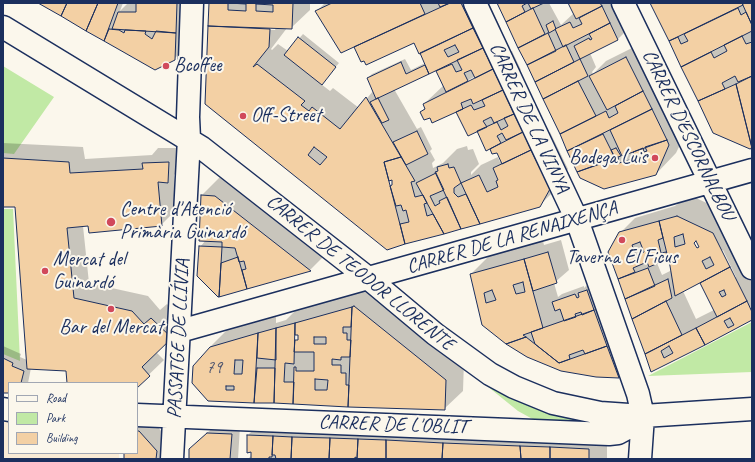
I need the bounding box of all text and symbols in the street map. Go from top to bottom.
street label: CARRER DE LA VINYA [484,39,574,197]
street label: CARRER D'ESCORNALBOU [636,46,740,224]
place label: Bcoffee [174,54,222,78]
marker: Bcoffee [161,61,171,71]
place label: Off-Street [251,104,321,128]
marker: Off-Street [238,111,248,121]
place label: Bodega Luis [569,146,647,170]
marker: Bodega Luis [650,153,660,163]
street label: CARRER DE TEODOR LLORENTE [261,190,459,356]
street label: CARRER DE LA RENAIXENÇA [404,196,620,280]
place label: Centre d'Atenció Primària Guinardó [120,198,245,245]
marker: Centre d'Atenció Primària Guinardó [105,216,117,228]
marker: Taverna El Ficus [617,235,627,245]
place label: Taverna El Ficus [566,246,678,270]
place label: Mercat del Guinardó [53,248,125,295]
street label: PASSATGE DE LLÍVIA [163,259,195,419]
marker: Mercat del Guinardó [40,266,50,276]
marker: Bar del Mercat [106,304,116,314]
place label: Bar del Mercat [59,316,163,340]
house number: 79 [206,357,222,379]
legend [8,382,138,454]
text: Road [46,390,66,406]
text: Park [46,410,65,426]
street label: CARRER DE L'OBLIT [318,410,468,440]
text: Building [46,430,78,446]

